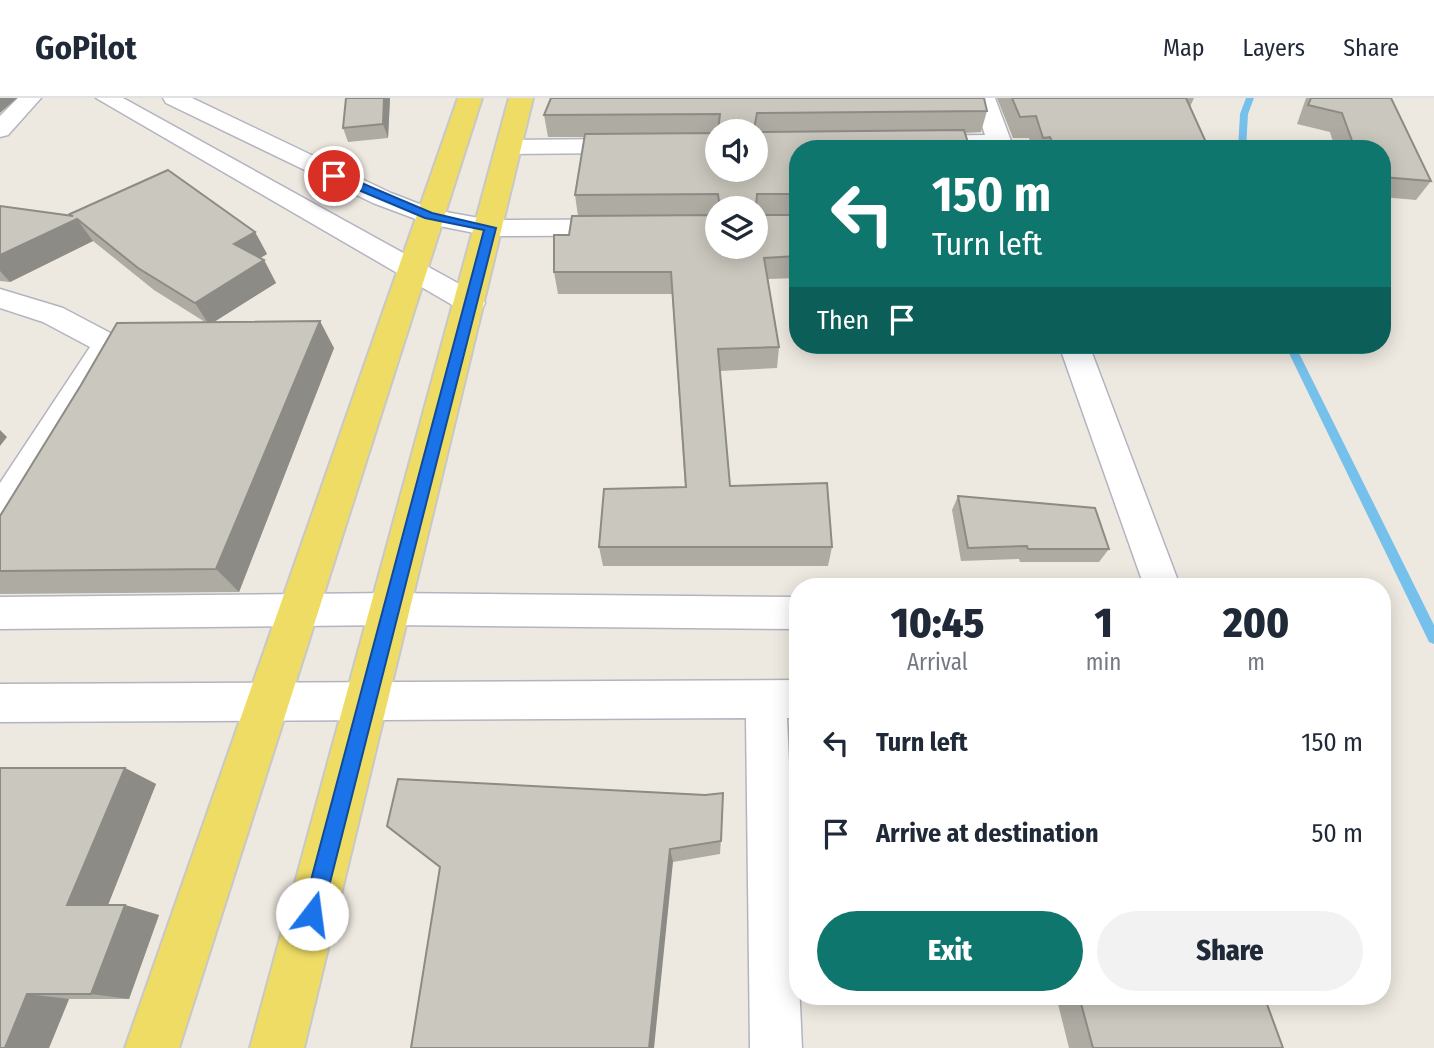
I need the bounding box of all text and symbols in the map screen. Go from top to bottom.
text: GoPilot [35,28,137,68]
text: Map [1163,34,1205,62]
text: Layers [1243,34,1305,62]
text: Share [1343,34,1399,62]
map controls [705,119,768,259]
button: sound [705,119,768,182]
pin [304,146,364,206]
icon: arrive [315,157,353,195]
text: 150 m [932,165,1051,224]
icon: left [817,168,908,259]
button: layers [705,196,768,259]
text: Turn left [932,225,1042,263]
icon: arrive [883,301,921,339]
text: Then [817,305,869,336]
text: 10:45 [891,598,984,648]
text: 1 [1095,598,1113,648]
text: 200 [1223,598,1289,648]
text: Arrival [907,648,968,676]
text: min [1086,648,1121,676]
text: m [1247,648,1265,676]
icon: left [817,724,855,762]
text: Turn left [876,727,968,758]
text: 150 m [1301,727,1363,758]
icon: arrive [817,815,855,853]
text: Arrive at destination [876,818,1099,849]
text: 50 m [1311,818,1363,849]
position arrow [275,877,349,951]
button: Exit [817,911,1083,991]
button: Share [1097,911,1363,991]

